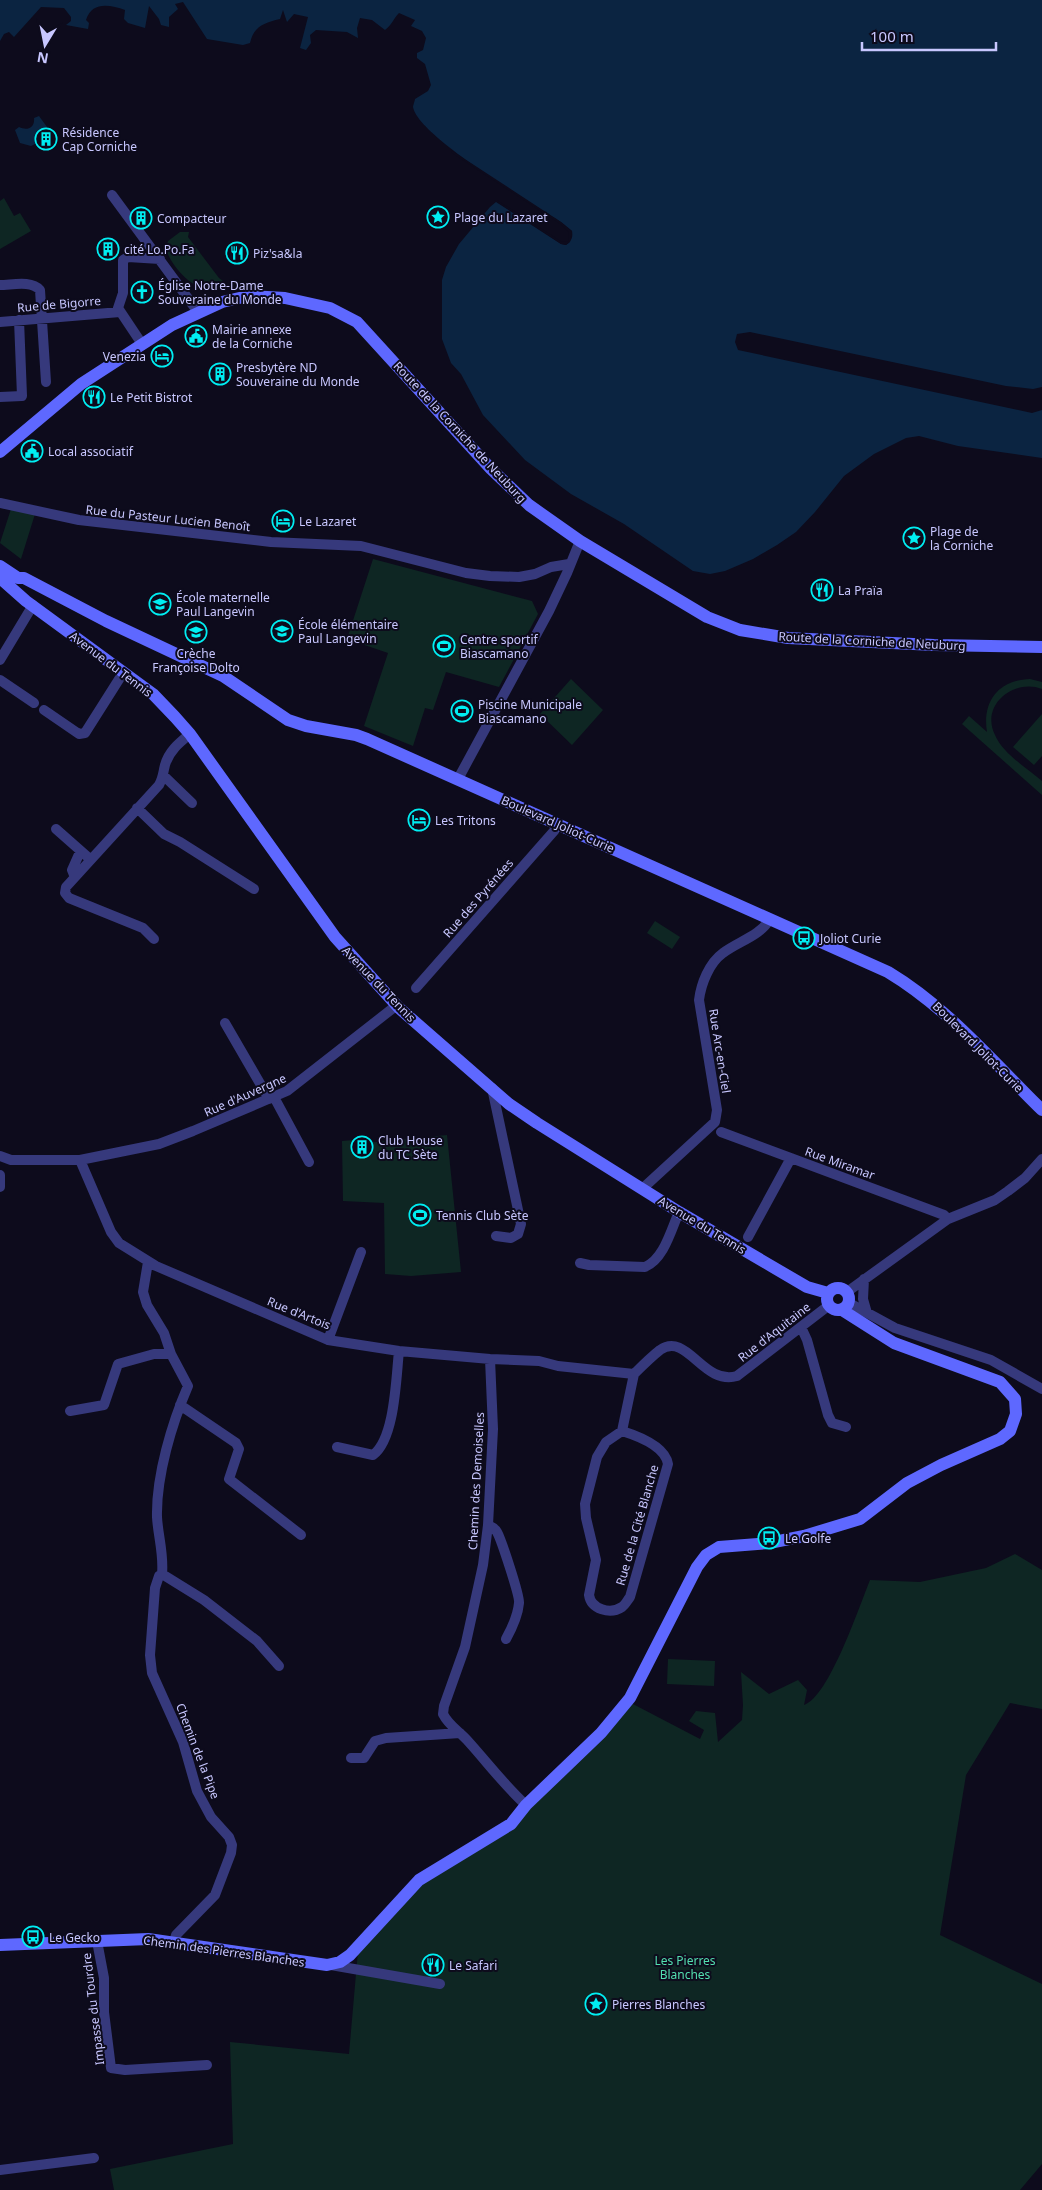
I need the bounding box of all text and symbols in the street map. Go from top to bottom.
north arrow [20,20,70,70]
scale bar [862,20,996,52]
text: 100 m [870,26,914,46]
text: N [35,48,50,69]
place label: Résidence Cap Corniche [62,124,137,155]
building icon: Résidence Cap Corniche [34,127,58,151]
place icon: Plage du Lazaret [426,205,450,229]
building icon: Compacteur [129,206,153,230]
place label: Plage du Lazaret [454,209,548,226]
place label: Compacteur [157,210,226,227]
building icon: cité Lo.Po.Fa [96,237,120,261]
place label: cité Lo.Po.Fa [124,241,195,258]
restaurant icon: Piz'sa&la [225,241,249,265]
place label: Piz'sa&la [253,245,302,262]
place label: Église Notre-Dame Souveraine du Monde [158,277,282,308]
church icon: Église Notre-Dame Souveraine du Monde [130,280,154,304]
street label: Rue de Bigorre [16,292,102,316]
place label: Mairie annexe de la Corniche [212,321,293,352]
public building icon: Mairie annexe de la Corniche [184,324,208,348]
hotel icon: Venezia [150,344,174,368]
place label: Venezia [103,348,146,365]
street label: Route de la Corniche de Neuburg [390,358,530,506]
place label: Presbytère ND Souveraine du Monde [236,359,360,390]
building icon: Presbytère ND Souveraine du Monde [208,362,232,386]
restaurant icon: Le Petit Bistrot [82,385,106,409]
place label: Le Petit Bistrot [110,389,193,406]
public building icon: Local associatif [20,439,44,463]
place label: Local associatif [48,443,134,460]
street label: Rue du Pasteur Lucien Benoît [85,501,252,535]
hotel icon: Le Lazaret [271,509,295,533]
place label: Le Lazaret [299,513,357,530]
place label: Plage de la Corniche [930,523,993,554]
place icon: Plage de la Corniche [902,526,926,550]
restaurant icon: La Praïa [810,578,834,602]
place label: La Praïa [838,582,883,599]
place label: École maternelle Paul Langevin [176,589,270,620]
school or university icon: École maternelle Paul Langevin [148,592,172,616]
place label: École élémentaire Paul Langevin [298,616,399,647]
school or university icon: École élémentaire Paul Langevin [270,619,294,643]
school or university icon: Crèche Françoise Dolto [184,620,208,644]
street label: Avenue du Tennis [66,627,156,701]
street label: Route de la Corniche de Neuburg [778,628,966,654]
place label: Centre sportif Biascamano [460,631,538,662]
sports icon: Centre sportif Biascamano [432,634,456,658]
place label: Crèche Françoise Dolto [152,645,240,676]
place label: Piscine Municipale Biascamano [478,696,582,727]
sports icon: Piscine Municipale Biascamano [450,699,474,723]
street label: Boulevard Joliot-Curie [499,791,617,857]
hotel icon: Les Tritons [407,808,431,832]
place label: Les Tritons [435,812,496,829]
street label: Rue des Pyrénées [439,855,517,941]
bus stop icon: Joliot Curie [792,926,816,950]
place label: Joliot Curie [819,930,881,947]
street label: Avenue du Tennis [338,942,420,1026]
street label: Boulevard Joliot-Curie [929,998,1027,1096]
street label: Rue Arc-en-Ciel [705,1008,735,1094]
street label: Rue d'Auvergne [201,1069,289,1121]
place label: Club House du TC Sète [378,1132,443,1163]
building icon: Club House du TC Sète [350,1135,374,1159]
street label: Rue Miramar [803,1143,877,1184]
street label: Avenue du Tennis [655,1192,749,1258]
sports icon: Tennis Club Sète [408,1203,432,1227]
place label: Tennis Club Sète [436,1207,529,1224]
street label: Rue d'Artois [265,1293,334,1334]
street label: Rue d'Aquitaine [734,1298,814,1366]
street label: Chemin des Demoiselles [464,1411,488,1550]
street label: Rue de la Cité Blanche [612,1462,662,1587]
bus stop icon: Le Golfe [757,1526,781,1550]
place label: Le Golfe [785,1530,831,1547]
street label: Chemin de la Pipe [172,1701,224,1802]
bus stop icon: Le Gecko [21,1925,45,1949]
place label: Le Gecko [49,1929,100,1946]
street label: Chemin des Pierres Blanches [142,1931,306,1971]
street label: Impasse du Tourdre [78,1952,108,2066]
park label: Les Pierres Blanches [654,1952,716,1983]
restaurant icon: Le Safari [421,1953,445,1977]
place label: Le Safari [449,1957,497,1974]
place icon: Pierres Blanches [584,1992,608,2016]
place label: Pierres Blanches [612,1996,705,2013]

